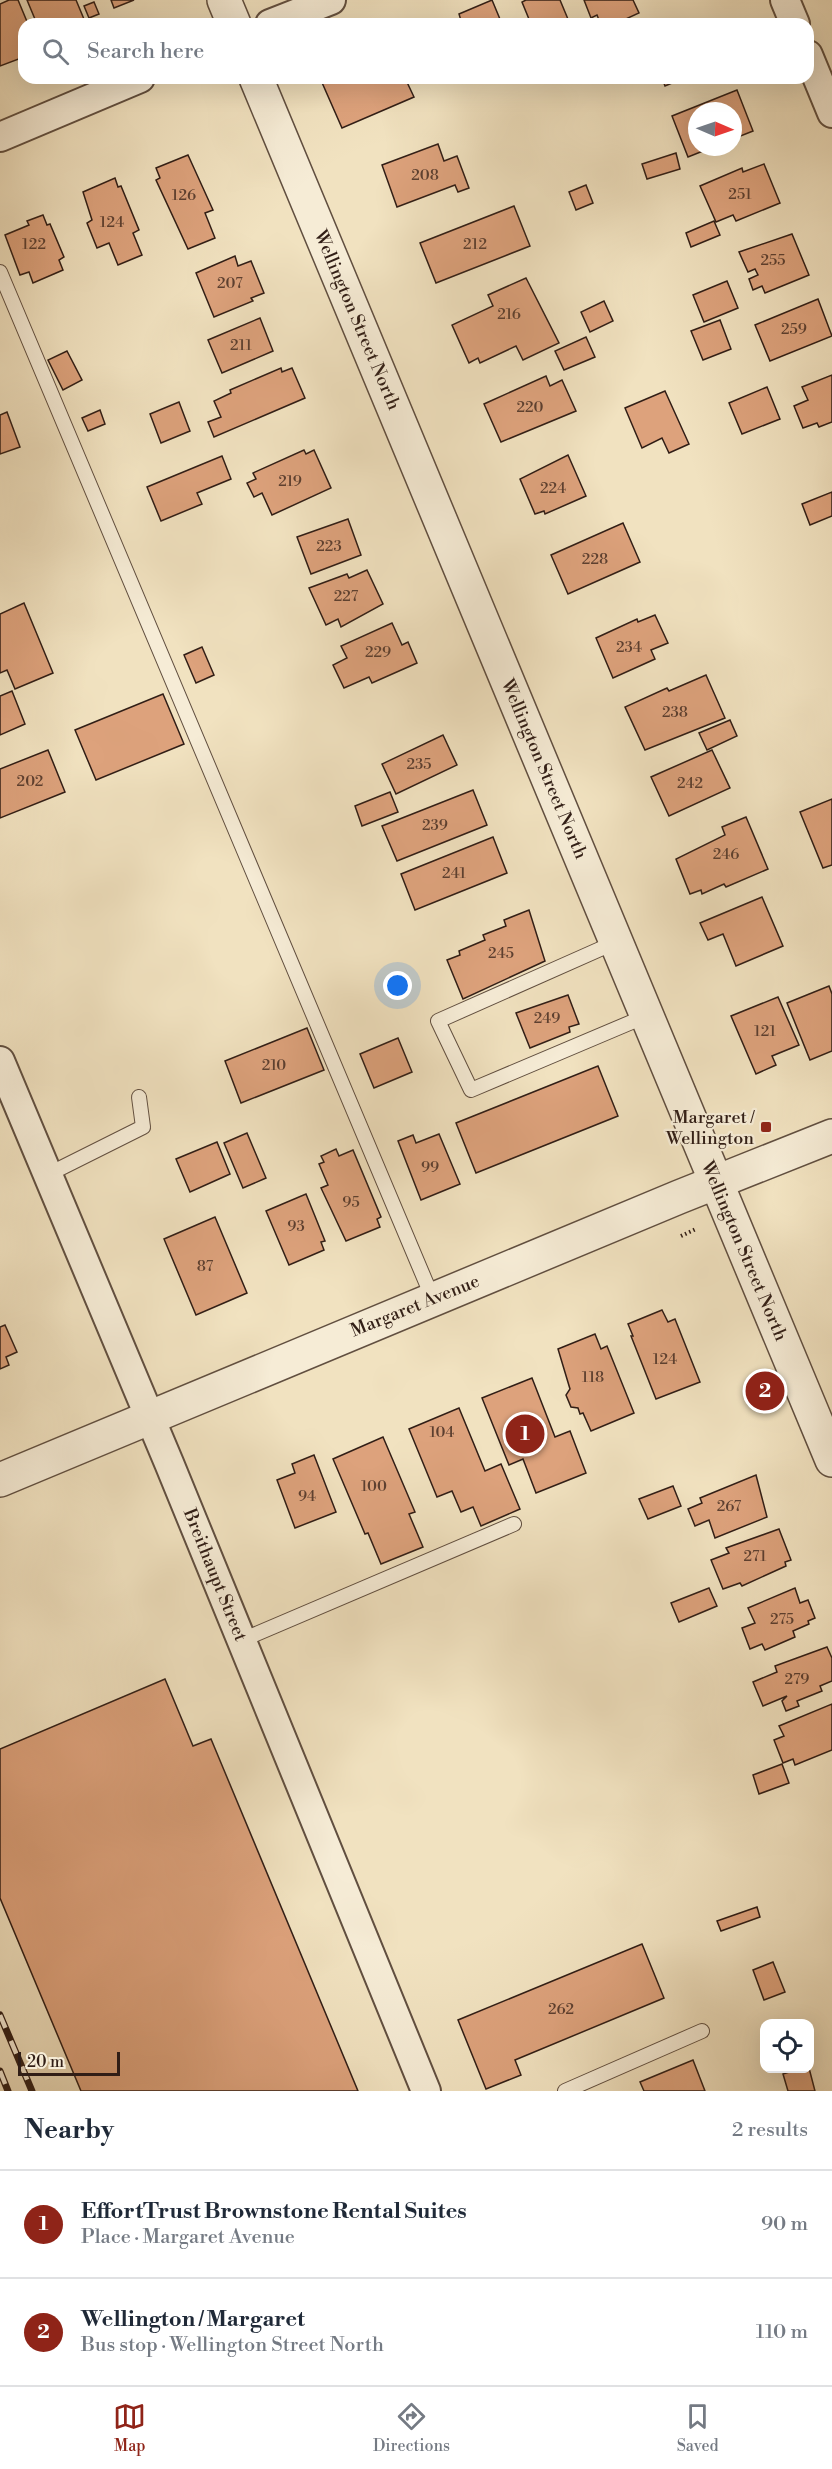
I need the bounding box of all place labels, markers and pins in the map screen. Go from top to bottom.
place label: Margaret / Wellington [665,1106,756,1150]
marker: Margaret / Wellington [759,1120,773,1134]
pin: 2 [746,1368,784,1414]
pin: 1 [506,1412,544,1456]

